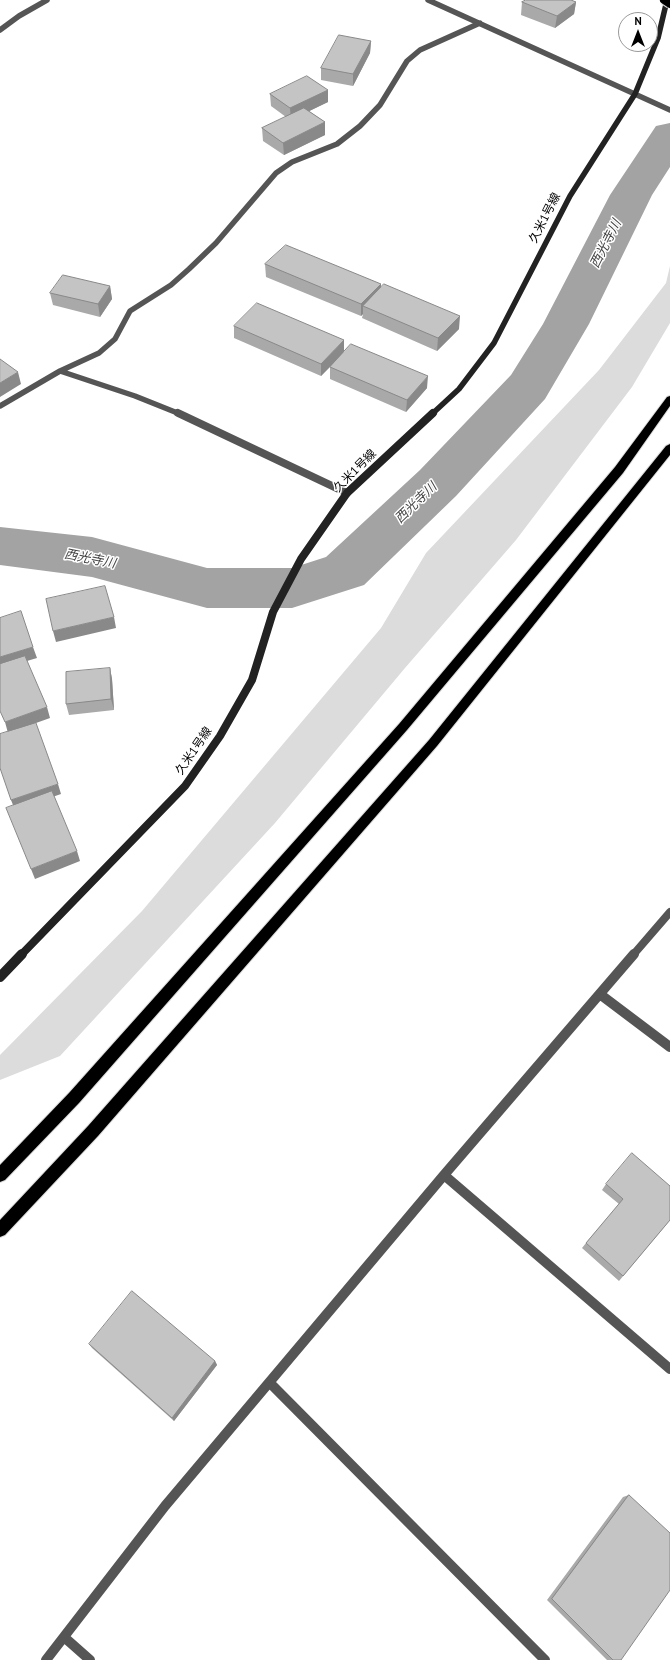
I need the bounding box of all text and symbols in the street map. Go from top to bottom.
north arrow [618,12,658,52]
text: N [634,14,642,28]
street label: 久米1号線 [526,190,564,246]
water label: 西光寺川 [587,217,625,271]
street label: 久米1号線 [331,447,379,495]
water label: 西光寺川 [392,479,440,527]
water label: 西光寺川 [63,546,117,572]
street label: 久米1号線 [173,724,215,778]

